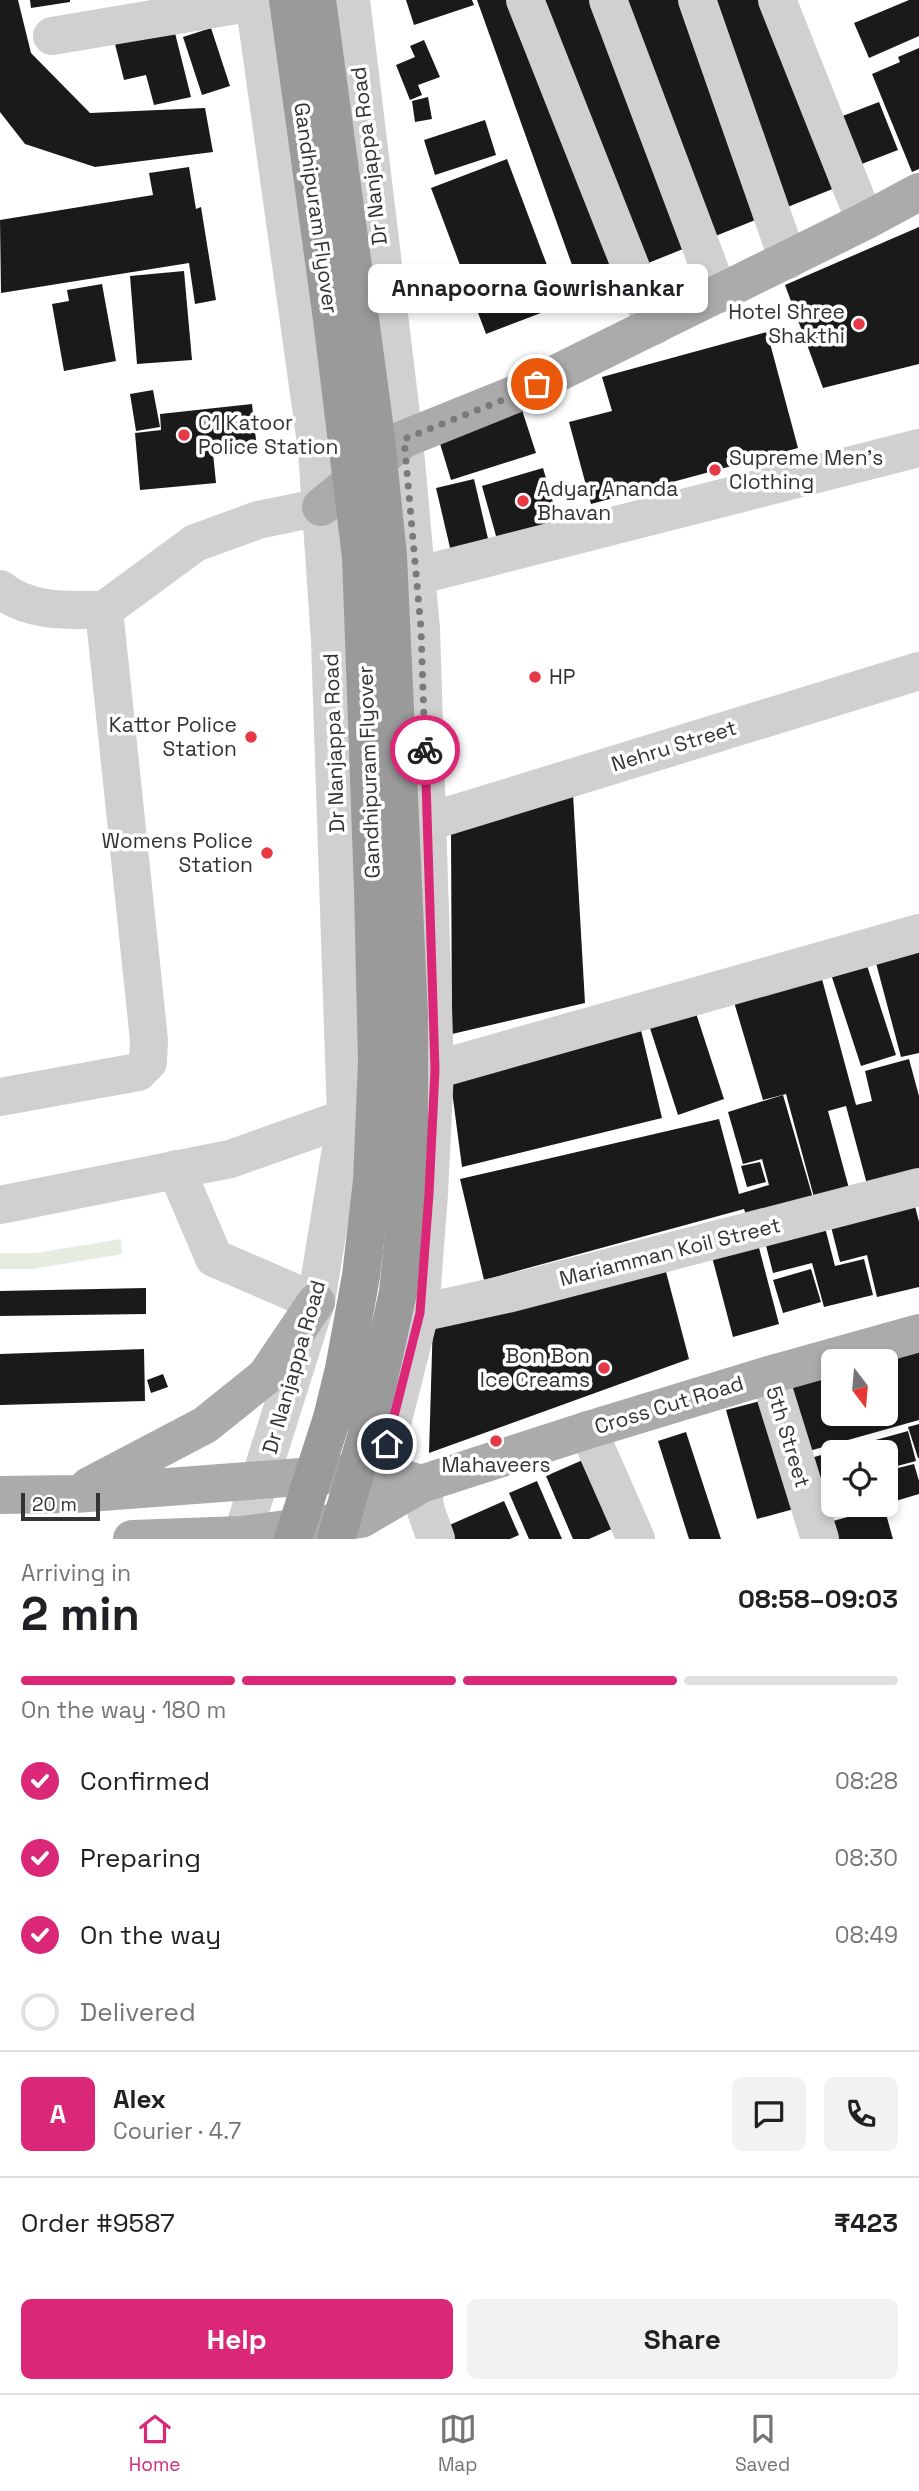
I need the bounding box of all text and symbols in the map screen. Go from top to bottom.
street label: Dr Nanjappa Road [344,65,393,247]
street label: Gandhipuram Flyover [288,101,345,315]
callout: Annapoorna Gowrishankar [367,265,707,314]
text: Annapoorna Gowrishankar [392,273,684,303]
place label: Hotel Shree Shakthi [728,298,845,349]
marker: Hotel Shree Shakthi [851,316,867,332]
pin [507,354,567,414]
icon: bag [518,365,556,403]
place label: C1 Katoor Police Station [198,409,338,460]
marker: C1 Katoor Police Station [176,427,192,443]
place label: Supreme Men's Clothing [729,444,883,495]
marker: Supreme Men's Clothing [707,462,723,478]
place label: Adyar Ananda Bhavan [537,475,678,526]
marker: Adyar Ananda Bhavan [515,493,531,509]
street label: Dr Nanjappa Road [317,653,350,833]
place label: HP [549,663,575,690]
street label: Gandhipuram Flyover [351,665,386,879]
marker: HP [527,669,543,685]
place label: Kattor Police Station [109,711,237,762]
street label: Nehru Street [608,714,740,777]
courier [390,715,460,785]
marker: Kattor Police Station [243,729,259,745]
icon: bike [406,731,444,769]
place label: Womens Police Station [102,827,253,878]
marker: Womens Police Station [259,845,275,861]
street label: Mariamman Koil Street [556,1211,783,1292]
street label: Dr Nanjappa Road [256,1277,331,1457]
place label: Bon Bon Ice Creams [480,1342,590,1393]
north arrow [821,1349,898,1426]
map controls [821,1349,898,1517]
marker: Bon Bon Ice Creams [596,1360,612,1376]
street label: Cross Cut Road [591,1369,747,1440]
street label: 5th Street [760,1383,817,1491]
pin [357,1414,417,1474]
icon: home [368,1425,406,1463]
marker: Mahaveers [488,1433,504,1449]
button: locate [821,1440,898,1517]
place label: Mahaveers [441,1451,551,1478]
scale bar [21,1490,100,1522]
text: 20 m [32,1492,77,1517]
text: Arriving in [21,1558,131,1588]
text: 08:58–09:03 [738,1582,898,1616]
text: 2 min [21,1585,140,1643]
text: On the way · 180 m [21,1695,226,1725]
icon: check [21,1762,59,1800]
text: Confirmed [80,1764,210,1798]
text: 08:28 [835,1766,898,1796]
icon: check [21,1839,59,1877]
text: Preparing [80,1841,201,1875]
text: 08:30 [834,1843,898,1873]
icon: check [21,1916,59,1954]
text: On the way [80,1918,221,1952]
text: 08:49 [835,1920,898,1950]
text: Delivered [80,1995,196,2029]
button: chat [732,2077,806,2151]
button: phone [824,2077,898,2151]
text: Alex [113,2082,166,2116]
text: A [50,2097,66,2131]
text: Courier · 4.7 [113,2116,241,2146]
text: Order #9587 [21,2206,175,2240]
text: ₹423 [834,2206,898,2240]
button: Help [21,2299,453,2379]
button: Share [467,2299,898,2379]
tab: Home [129,2410,180,2477]
tab: Map [438,2410,477,2477]
tab: Saved [735,2410,790,2477]

